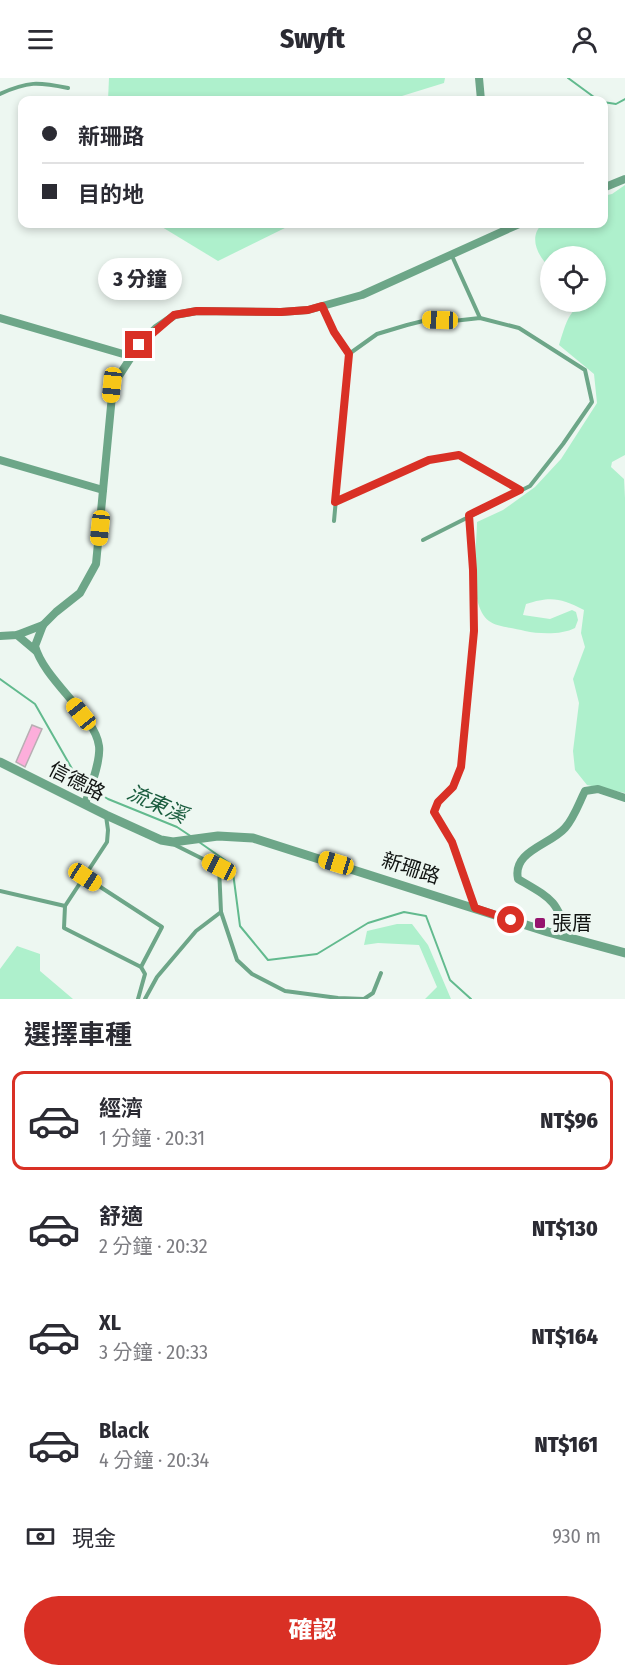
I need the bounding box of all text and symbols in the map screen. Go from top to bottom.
icon: menu [24,23,57,56]
text: Swyft [280,23,345,55]
icon: person [568,23,601,56]
text: 新珊路 [78,123,144,150]
text: 目的地 [78,181,144,208]
map controls [540,246,606,312]
button: locate [540,246,606,312]
callout: 3 分鐘 [97,258,181,300]
text: 3 分鐘 [113,267,167,291]
car [422,310,458,330]
route end [125,331,152,358]
car [101,366,123,404]
car [89,509,111,547]
car [63,694,99,734]
street label: 信德路 [45,757,109,805]
water label: 流東溪 [123,779,194,830]
street label: 新珊路 [379,847,443,889]
car [316,849,356,877]
car [199,851,239,883]
car [65,860,105,894]
route start [497,906,524,933]
place label: 張厝 [552,911,592,935]
marker: 張厝 [533,916,547,930]
text: 選擇車種 [24,1019,132,1051]
icon: car [27,1094,81,1148]
text: 經濟 [99,1095,143,1122]
text: NT$96 [540,1107,598,1134]
text: 1 分鐘 · 20:31 [99,1126,205,1150]
icon: car [27,1202,81,1256]
text: 舒適 [99,1203,143,1230]
text: NT$130 [532,1215,598,1242]
text: 2 分鐘 · 20:32 [99,1234,208,1258]
text: XL [99,1309,121,1336]
icon: car [27,1310,81,1364]
text: NT$164 [531,1323,598,1350]
text: 3 分鐘 · 20:33 [99,1340,208,1364]
text: Black [99,1417,149,1444]
icon: car [27,1418,81,1472]
text: NT$161 [535,1431,598,1458]
text: 4 分鐘 · 20:34 [99,1448,209,1472]
icon: cash [24,1520,57,1553]
text: 930 m [552,1524,601,1548]
text: 現金 [72,1525,116,1552]
button: 確認 [24,1596,601,1665]

